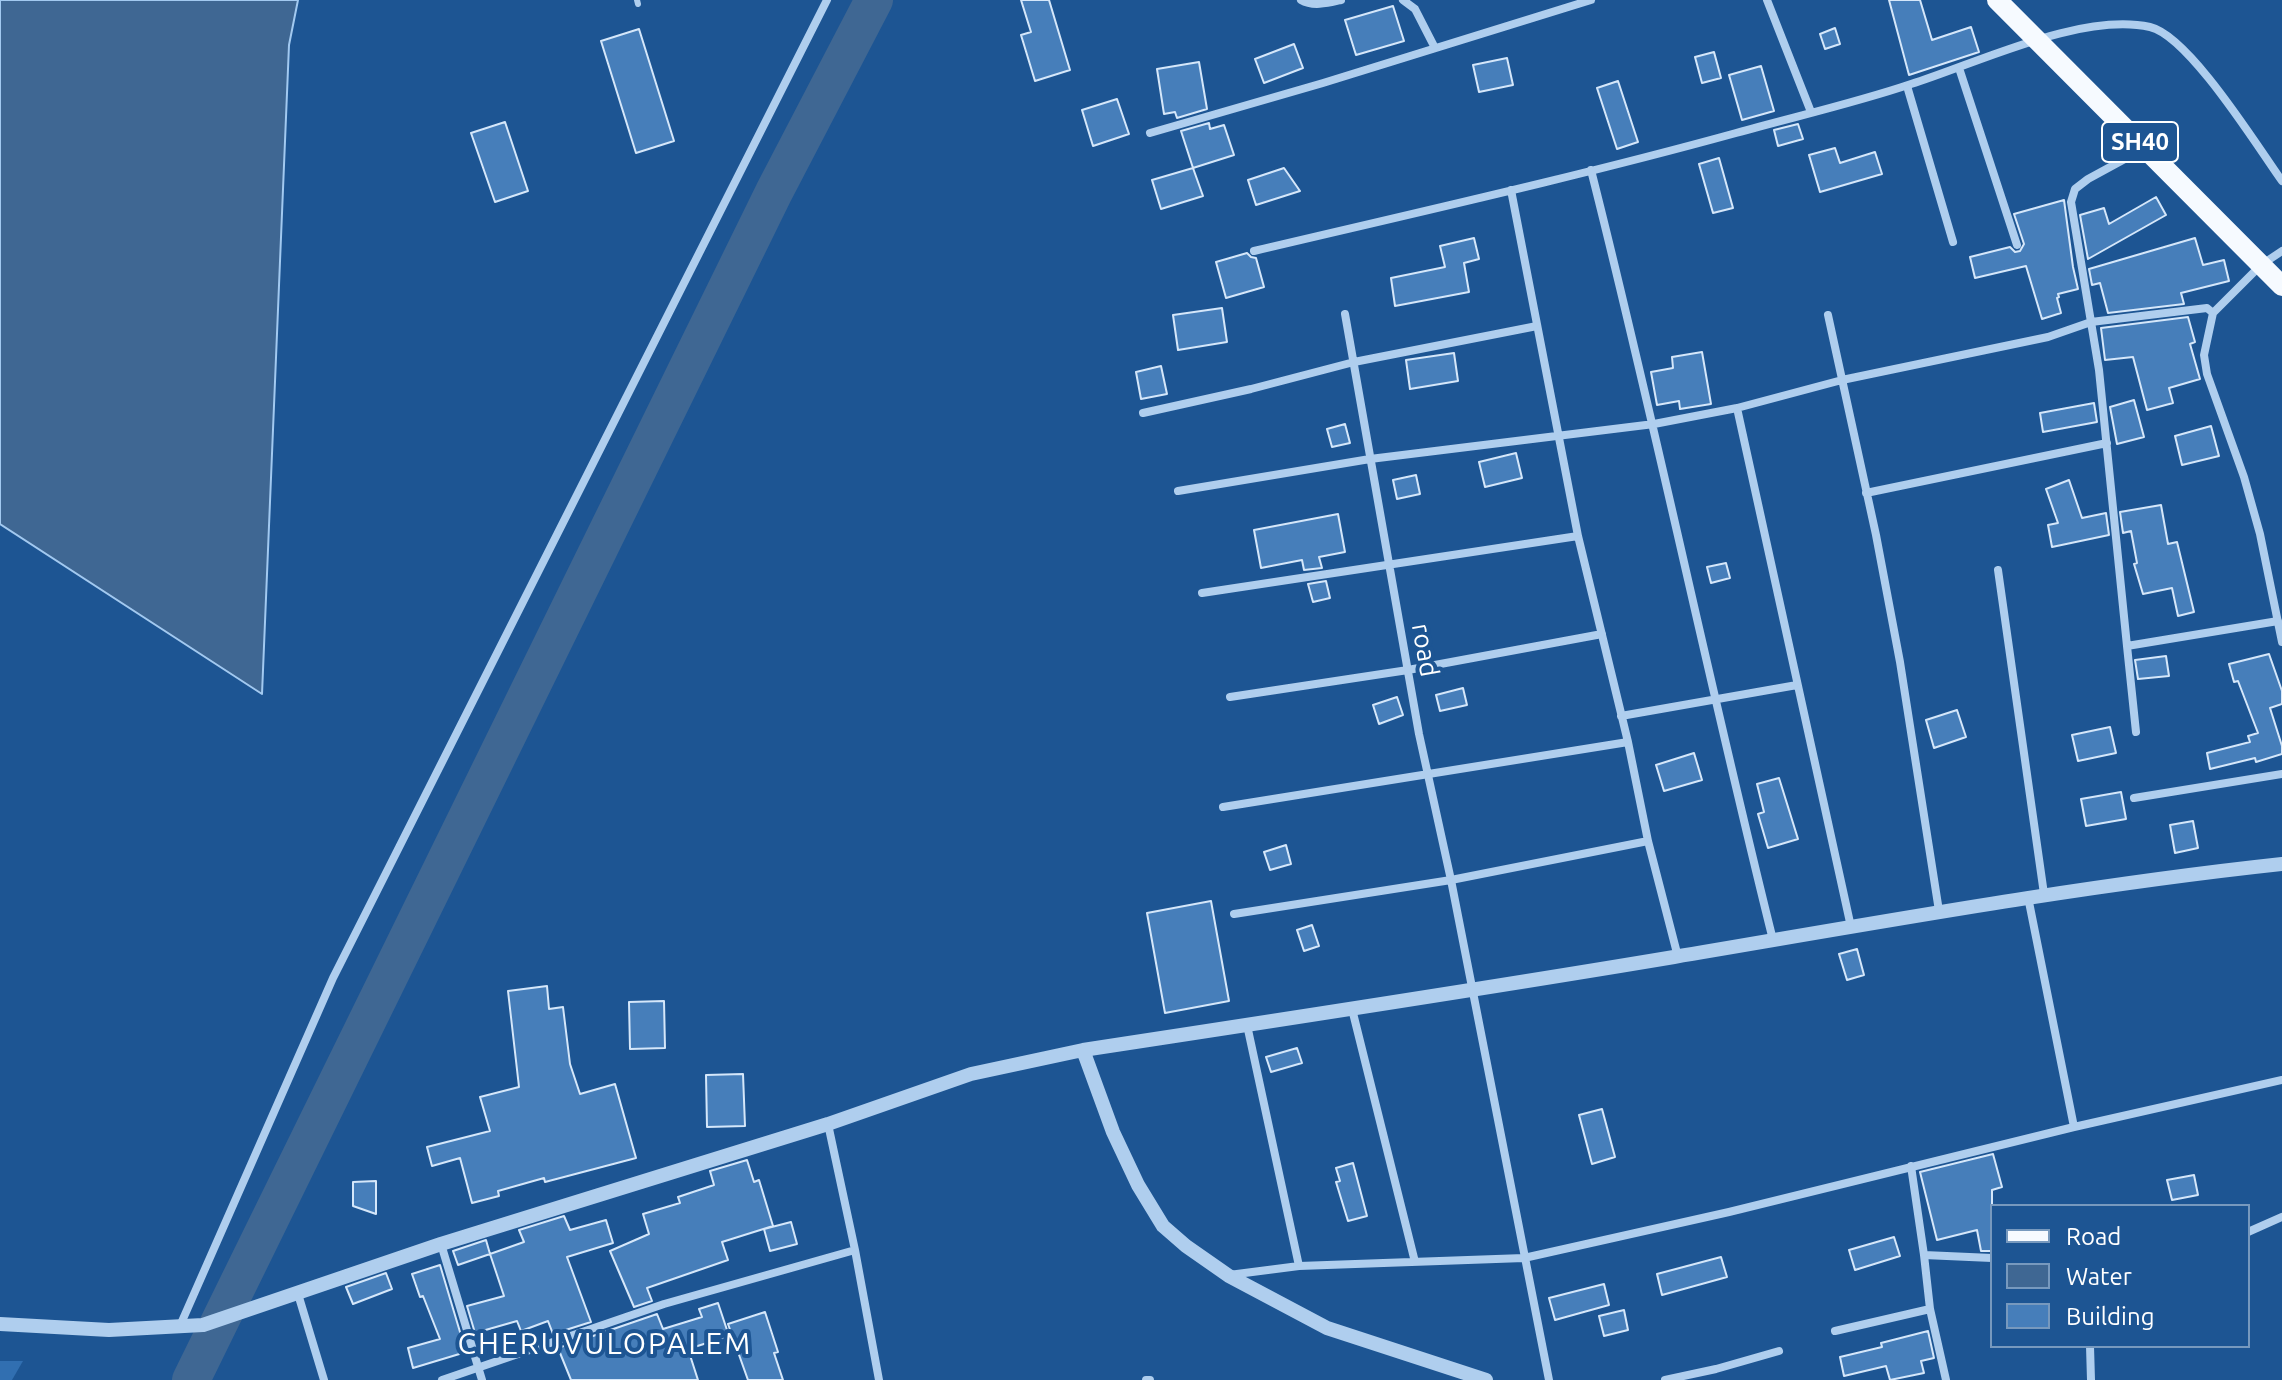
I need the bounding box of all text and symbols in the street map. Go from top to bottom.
road number: SH40 [2102,122,2178,162]
street label: road [1405,621,1445,679]
legend [1990,1204,2250,1348]
text: Road [2066,1223,2121,1250]
text: Water [2066,1263,2132,1290]
text: Building [2066,1303,2154,1330]
district label: CHERUVULOPALEM [458,1326,752,1362]

